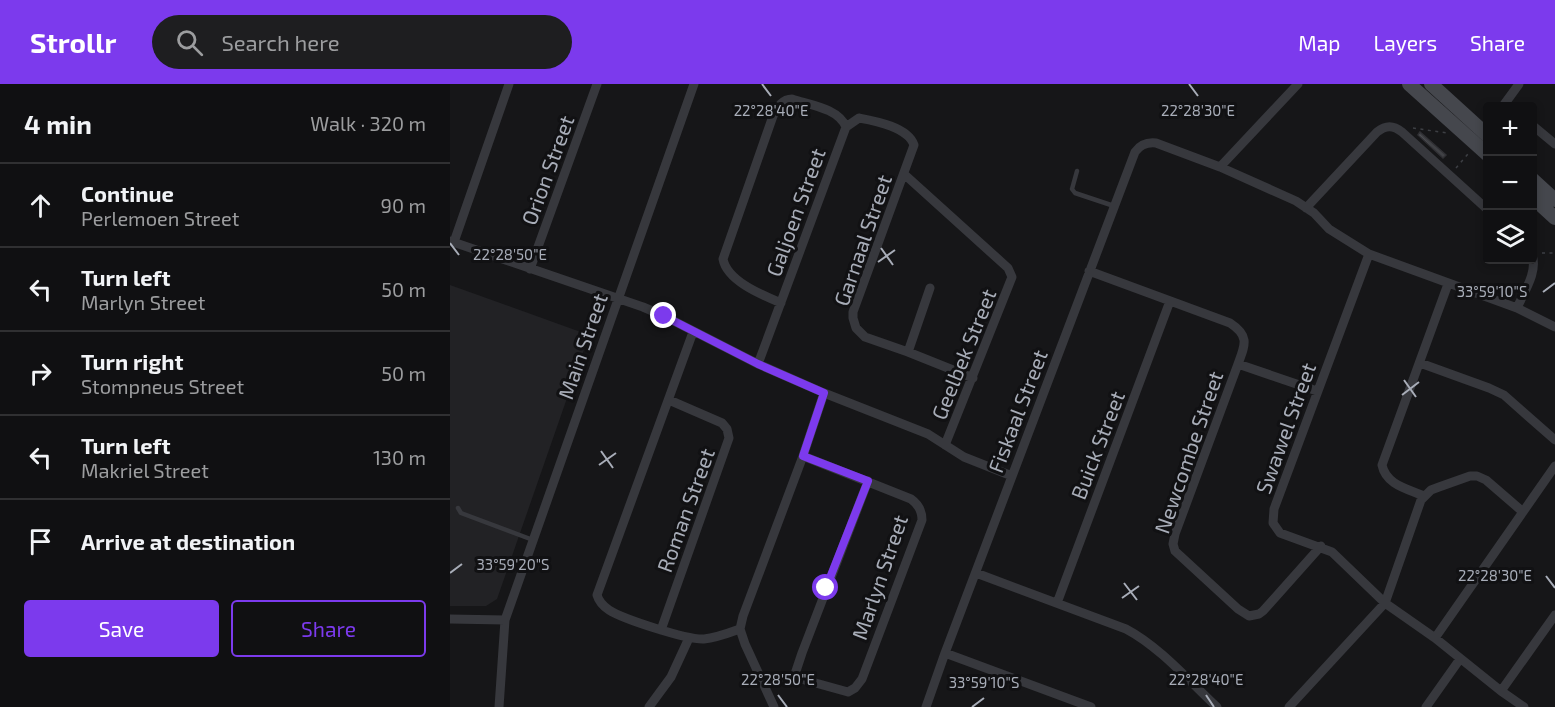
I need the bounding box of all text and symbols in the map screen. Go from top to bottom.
search box [152,15,572,69]
text: Strollr [30,25,116,59]
icon: search [173,26,206,59]
text: Search here [221,29,340,55]
text: Map [1298,30,1340,55]
text: Layers [1373,30,1437,55]
text: Share [1470,30,1525,55]
text: 22°28'40"E [734,101,808,119]
text: 22°28'30"E [1161,101,1235,119]
map controls [1483,102,1537,264]
button: + [1483,102,1537,156]
text: 4 min [24,108,92,139]
text: Walk · 320 m [310,111,426,135]
street label: Orion Street [516,112,578,228]
street label: Galjoen Street [760,144,831,280]
button: − [1483,156,1537,210]
street label: Garnaal Street [828,171,896,309]
text: Continue [81,180,174,206]
icon: ahead [24,189,57,222]
text: 90 m [381,193,426,217]
text: Perlemoen Street [81,206,239,230]
button: layers [1483,210,1537,264]
text: 22°28'50"E [473,245,547,263]
text: Turn left [81,264,170,290]
icon: left [24,273,57,306]
text: 50 m [381,277,426,301]
text: 33°59'10"S [1457,282,1527,300]
street label: Geelbek Street [925,285,1001,423]
text: Marlyn Street [81,290,205,314]
street label: Main Street [552,290,612,402]
route end [650,302,676,328]
street label: Fiskaal Street [982,346,1052,476]
text: Turn right [81,348,183,374]
icon: right [24,357,57,390]
street label: Swawel Street [1250,359,1320,497]
text: 50 m [381,361,426,385]
street label: Newcombe Street [1149,368,1227,536]
text: Stompneus Street [81,374,244,398]
street label: Buick Street [1065,387,1129,503]
text: Turn left [81,432,170,458]
icon: left [24,441,57,474]
text: 130 m [373,445,426,469]
street label: Roman Street [651,445,719,575]
text: Makriel Street [81,458,209,482]
street label: Marlyn Street [846,511,912,643]
icon: arrive [24,525,57,558]
text: Arrive at destination [81,528,295,554]
text: 33°59'20"S [476,555,550,573]
text: 22°28'30"E [1458,566,1532,584]
route start [812,574,838,600]
button: Save [24,600,219,657]
button: Share [231,600,426,657]
text: 22°28'50"E [741,670,815,688]
text: 22°28'40"E [1169,670,1243,688]
text: 33°59'10"S [949,673,1019,691]

